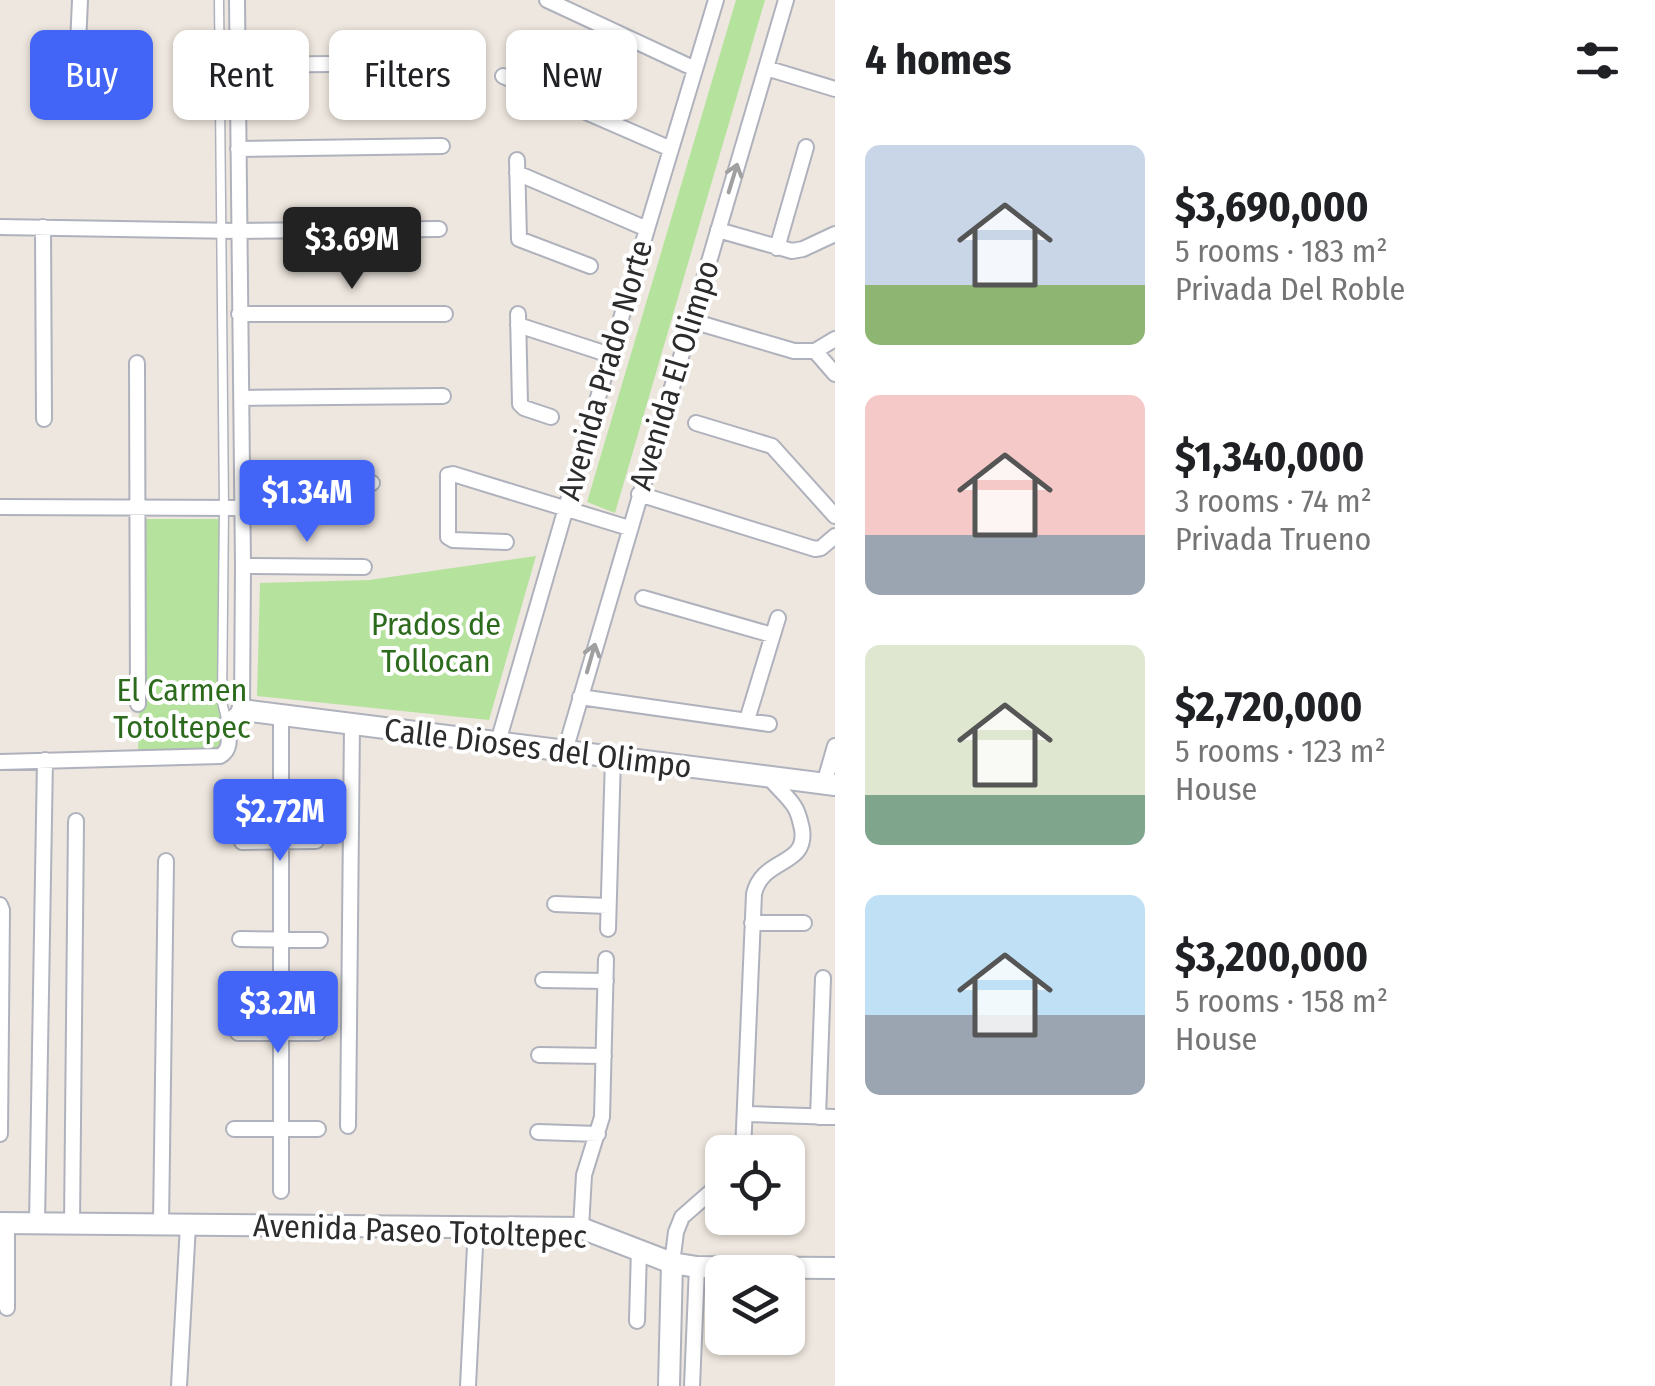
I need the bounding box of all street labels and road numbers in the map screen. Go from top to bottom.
street label: Avenida Prado Norte [550,236,660,504]
street label: Avenida El Olimpo [621,256,727,494]
street label: Calle Dioses del Olimpo [382,710,694,786]
street label: Avenida Paseo Totoltepec [253,1206,588,1256]

